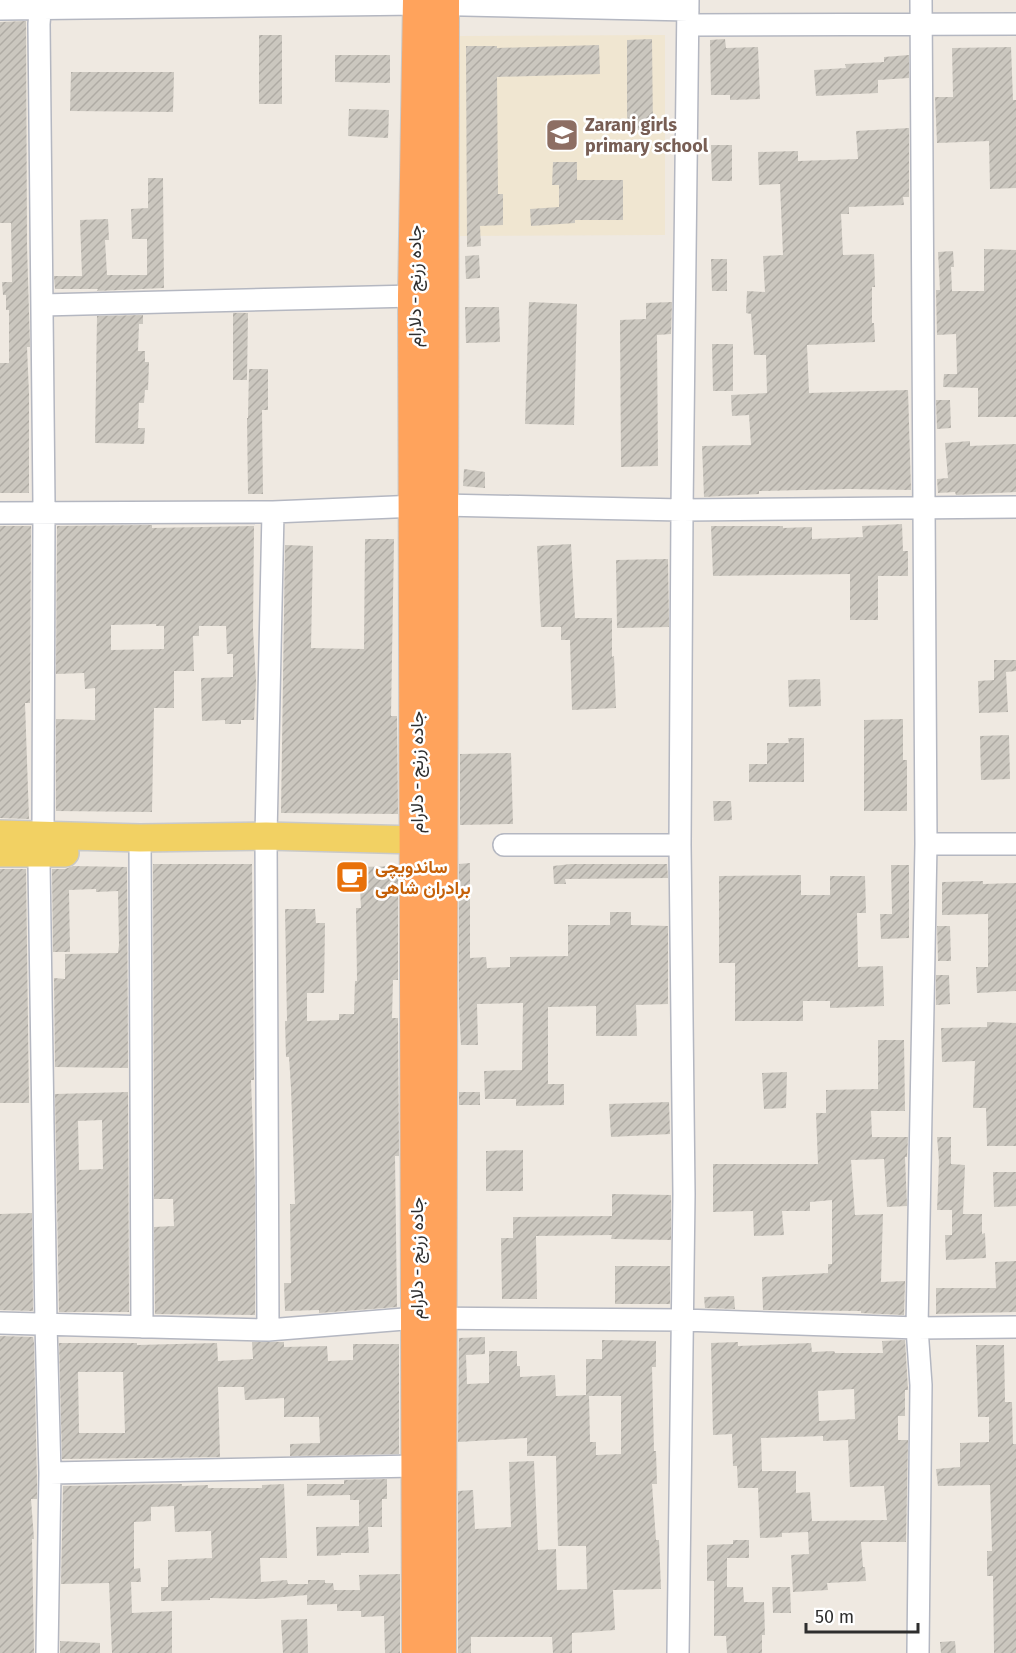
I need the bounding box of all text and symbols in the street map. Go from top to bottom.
place label: Zaranj girls primary school [585,114,709,157]
school or university icon: Zaranj girls primary school [544,117,580,153]
street label: جاده زرنج - دلارام [404,225,427,347]
street label: جاده زرنج - دلارام [406,711,429,833]
place label: ساندویچی برادران شاهی [375,856,471,899]
cafe icon: ساندویچی برادران شاهی [334,859,370,895]
street label: جاده زرنج - دلارام [406,1197,429,1319]
scale bar [806,1596,918,1634]
text: 50 m [815,1606,854,1628]

